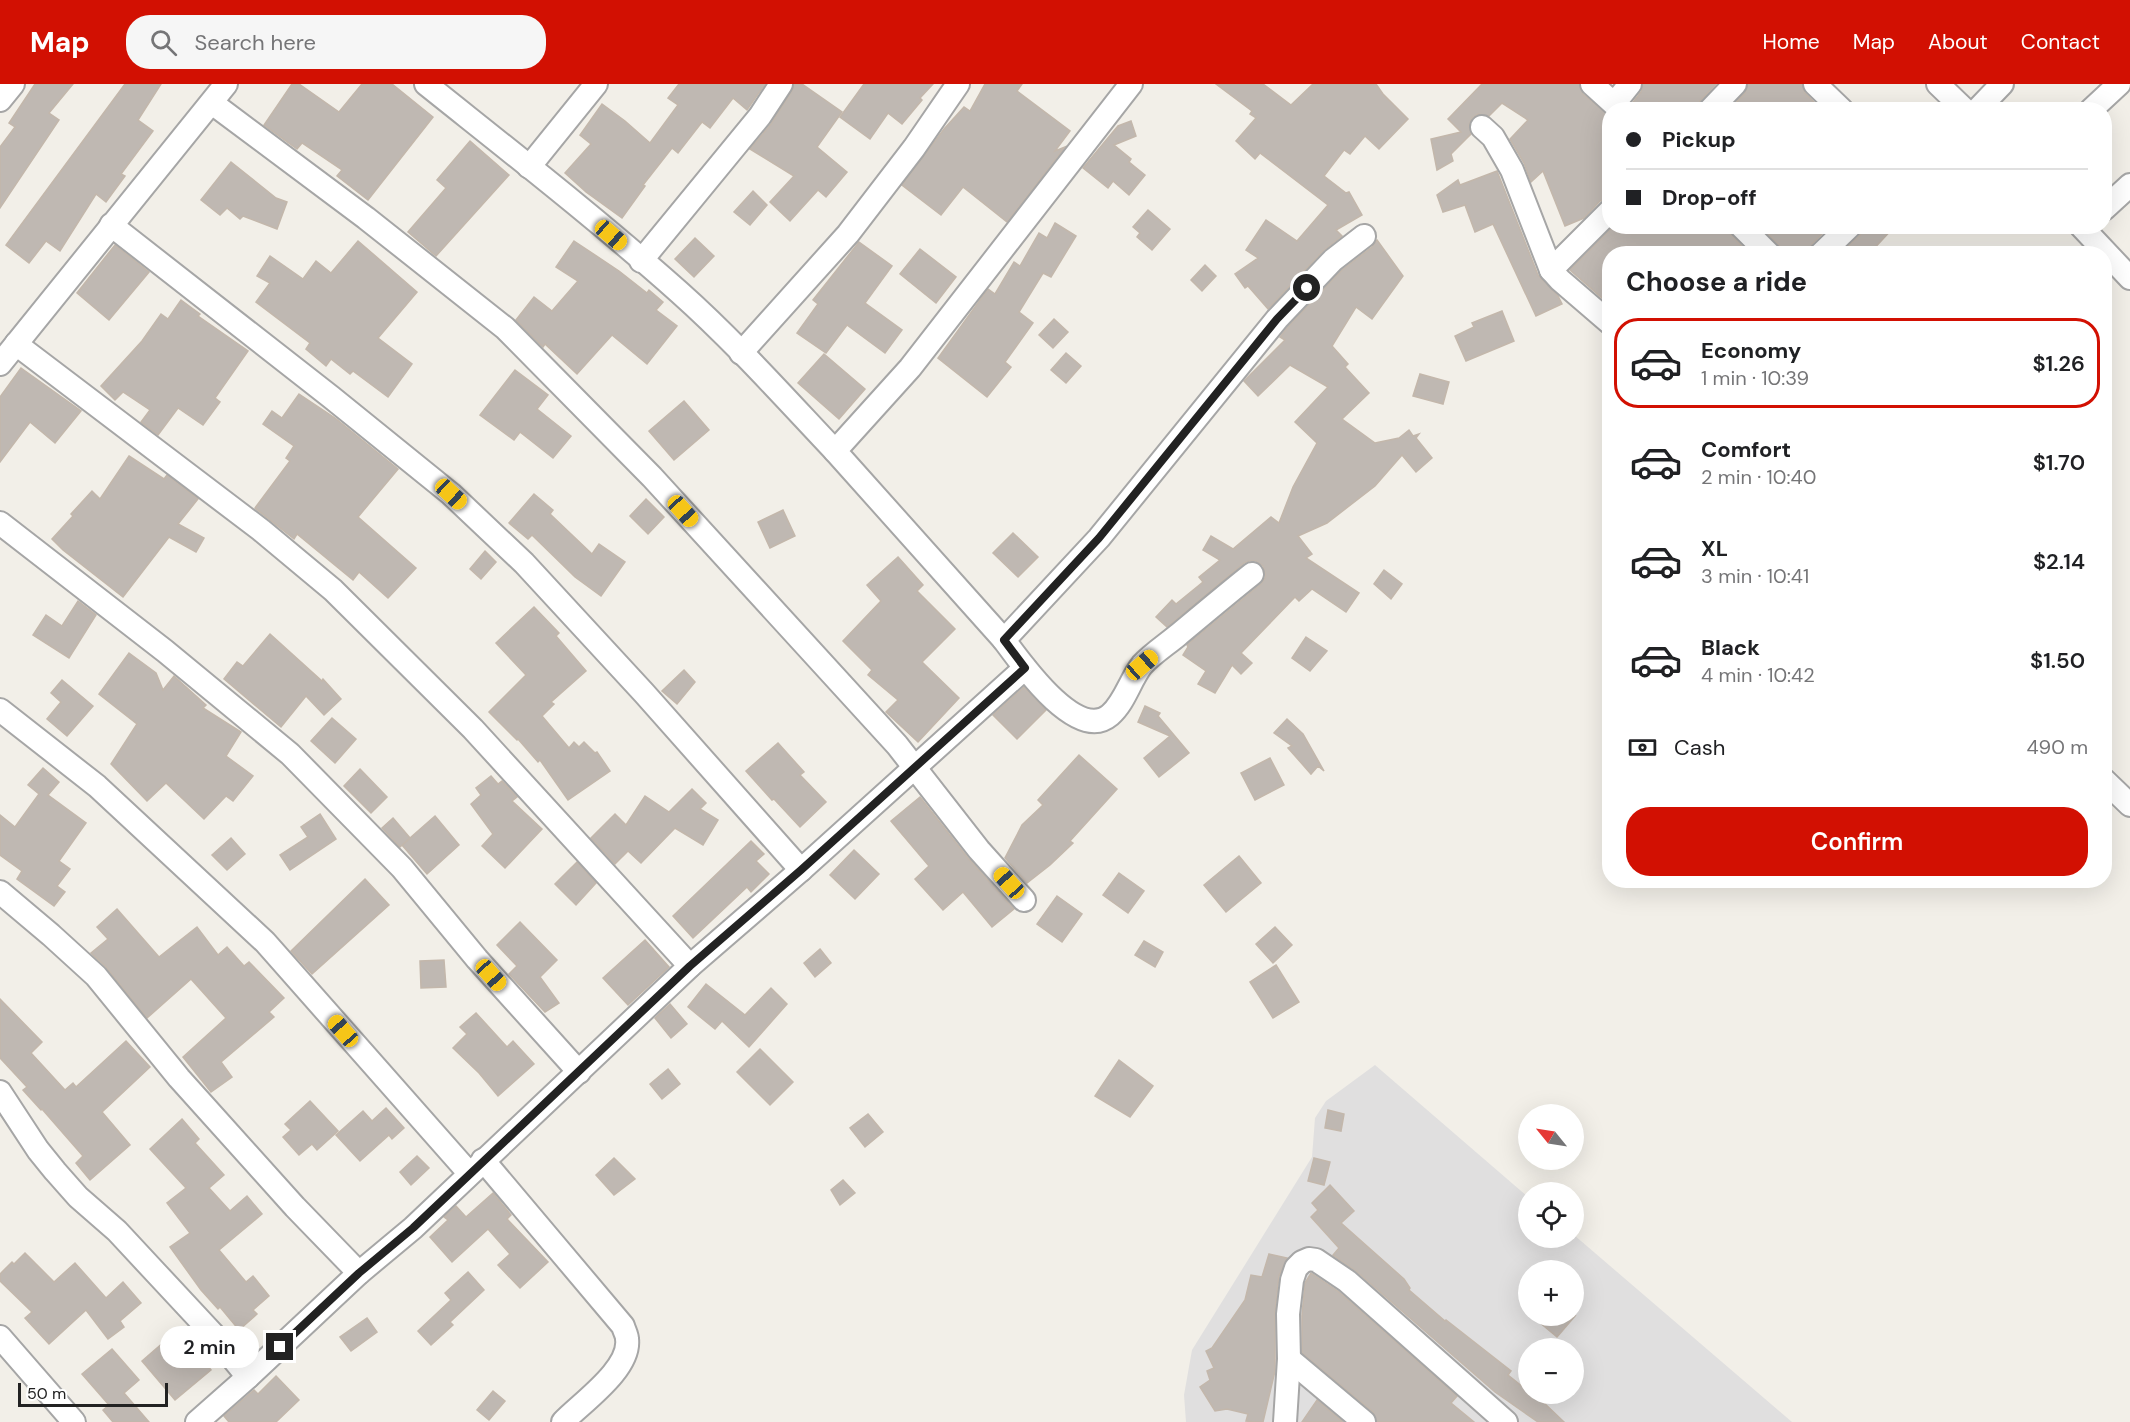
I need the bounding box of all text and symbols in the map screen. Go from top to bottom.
search box [126,15,546,69]
text: Map [30,24,90,61]
icon: search [147,26,180,59]
text: Search here [195,28,316,57]
text: Home [1762,28,1820,56]
text: Map [1853,28,1895,56]
text: About [1928,28,1988,56]
text: Contact [2021,28,2100,56]
text: Pickup [1662,125,1736,154]
text: Drop-off [1662,183,1757,212]
car [592,216,630,254]
text: Choose a ride [1626,264,1807,299]
route start [1293,274,1320,301]
icon: car [1629,336,1683,390]
text: Economy [1701,336,1801,365]
text: $1.26 [2032,349,2085,378]
text: 1 min · 10:39 [1701,365,1809,391]
icon: car [1629,435,1683,489]
text: Comfort [1701,435,1791,464]
text: $1.70 [2033,448,2085,477]
text: 2 min · 10:40 [1701,464,1816,490]
car [432,475,470,513]
car [664,492,702,530]
icon: car [1629,534,1683,588]
text: XL [1701,534,1728,563]
text: $2.14 [2033,547,2085,576]
text: 3 min · 10:41 [1701,563,1809,589]
icon: car [1629,633,1683,687]
text: Black [1701,633,1760,662]
car [1123,646,1161,684]
text: $1.50 [2030,646,2085,675]
text: 4 min · 10:42 [1701,662,1815,688]
icon: cash [1626,731,1659,764]
text: Cash [1674,733,1725,762]
text: 490 m [2026,734,2088,760]
button: Confirm [1626,807,2088,876]
car [990,864,1028,902]
car [472,956,510,994]
car [324,1012,362,1050]
north arrow [1518,1104,1584,1170]
map controls [1518,1104,1584,1404]
button: locate [1518,1182,1584,1248]
button: + [1518,1260,1584,1326]
callout: 2 min [160,1326,259,1368]
route end [266,1333,293,1360]
text: 2 min [183,1334,236,1360]
button: − [1518,1338,1584,1404]
scale bar [18,1380,168,1408]
text: 50 m [27,1383,66,1404]

